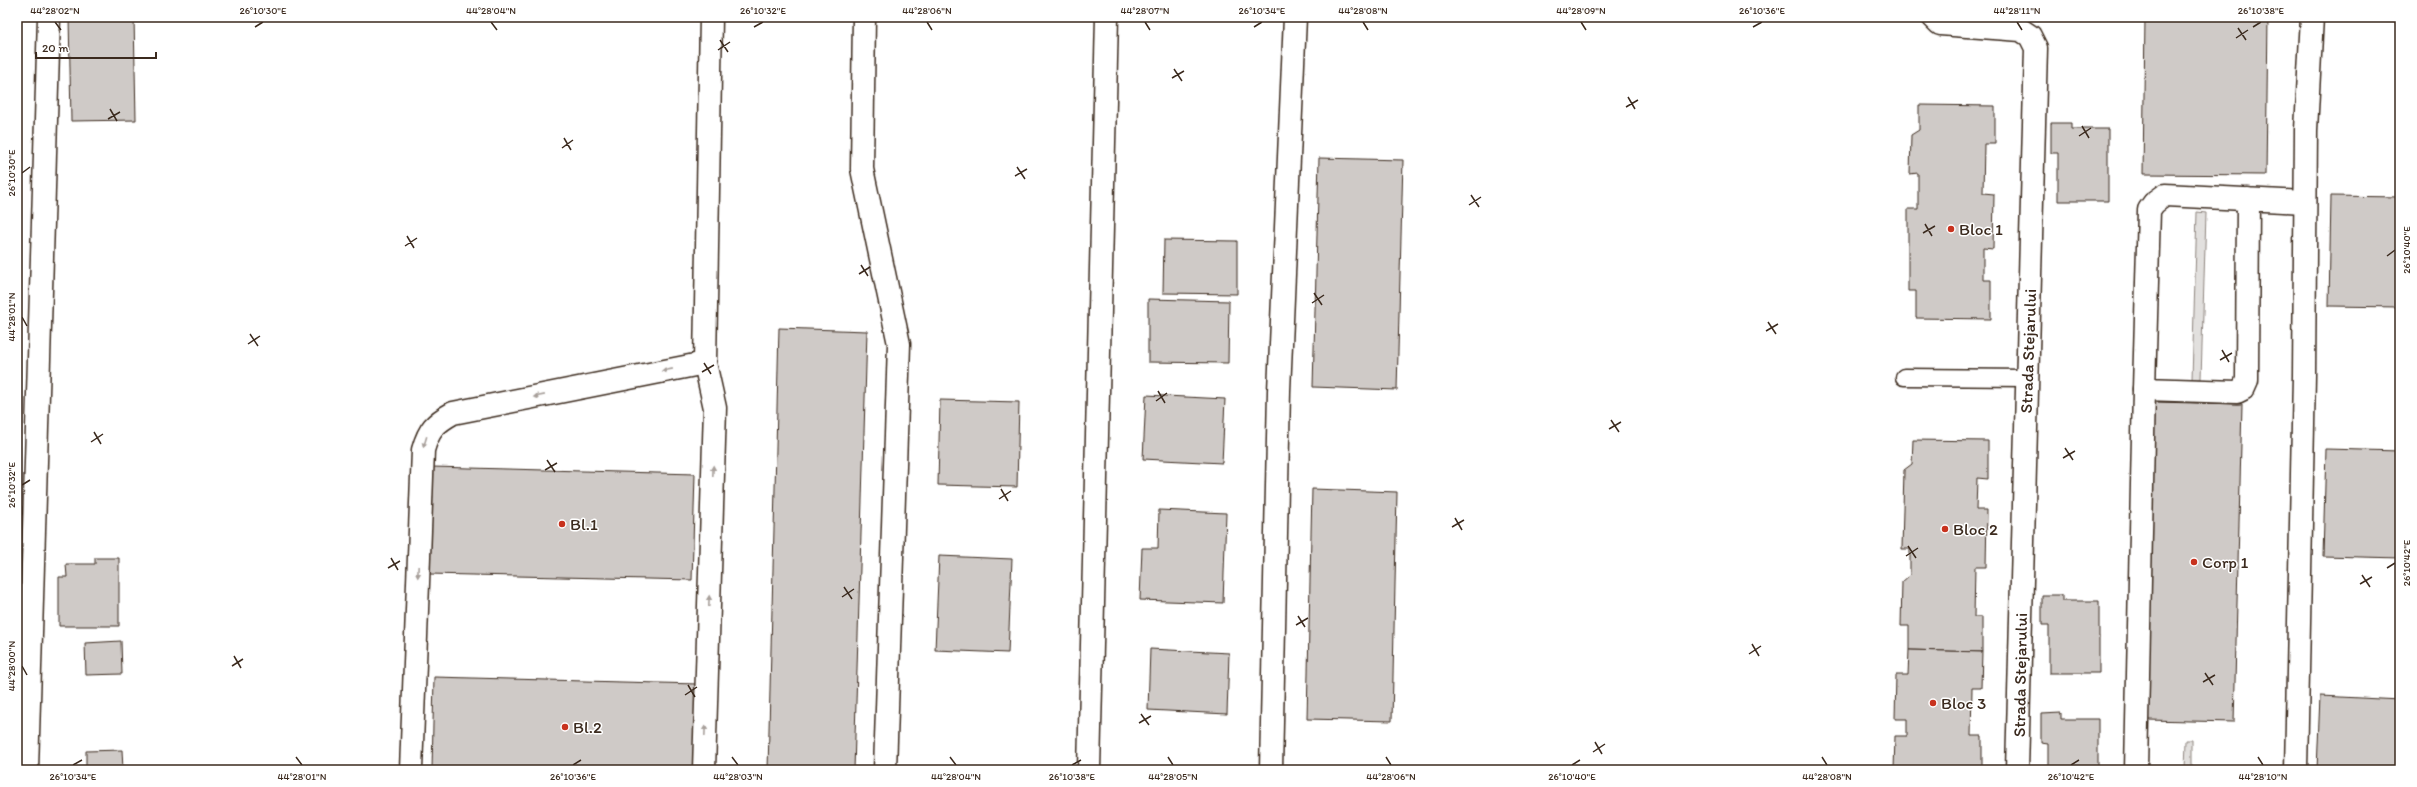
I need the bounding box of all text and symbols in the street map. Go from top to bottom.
text: 44°28'02"N [30,4,80,17]
text: 26°10'30"E [240,4,287,17]
text: 44°28'04"N [466,4,516,17]
text: 26°10'32"E [740,4,786,17]
text: 44°28'06"N [902,4,952,17]
text: 44°28'07"N [1120,4,1170,17]
text: 26°10'34"E [1239,4,1286,17]
text: 44°28'08"N [1338,4,1388,17]
text: 44°28'09"N [1556,4,1606,17]
text: 26°10'36"E [1739,4,1786,17]
text: 44°28'11"N [1993,4,2041,17]
text: 26°10'38"E [2238,4,2285,17]
scale bar [36,34,156,60]
text: 20 m [42,41,69,55]
text: 26°10'30"E [5,149,18,196]
place label: Bloc 1 [1959,219,2003,239]
marker: Bloc 1 [1946,224,1956,234]
text: 26°10'40"E [2400,226,2413,274]
street label: Strada Stejarului [2016,288,2040,414]
text: 44°28'01"N [5,292,18,341]
one-way arrow [661,368,673,374]
one-way arrow [533,393,546,399]
one-way arrow [422,437,428,449]
text: 26°10'32"E [5,462,18,508]
one-way arrow [710,464,716,477]
place label: Bl.1 [570,514,598,534]
marker: Bl.1 [557,519,567,529]
place label: Bloc 2 [1953,519,1998,539]
marker: Bloc 2 [1940,524,1950,534]
text: 26°10'42"E [2400,539,2413,586]
place label: Corp 1 [2202,552,2249,572]
marker: Corp 1 [2189,557,2199,567]
one-way arrow [415,566,421,579]
one-way arrow [706,594,712,607]
street label: Strada Stejarului [2009,613,2031,737]
text: 44°28'00"N [5,641,18,691]
place label: Bloc 3 [1941,693,1986,713]
marker: Bloc 3 [1928,698,1938,708]
place label: Bl.2 [573,717,602,737]
marker: Bl.2 [560,722,570,732]
one-way arrow [702,724,708,737]
text: 26°10'34"E [50,770,97,783]
text: 44°28'01"N [278,770,327,783]
text: 26°10'36"E [550,770,597,783]
text: 44°28'03"N [713,770,763,783]
text: 44°28'04"N [931,770,981,783]
text: 26°10'38"E [1049,770,1096,783]
text: 44°28'05"N [1148,770,1198,783]
text: 44°28'06"N [1366,770,1416,783]
text: 26°10'40"E [1548,770,1596,783]
text: 44°28'08"N [1802,770,1852,783]
text: 26°10'42"E [2048,770,2095,783]
text: 44°28'10"N [2239,770,2288,783]

